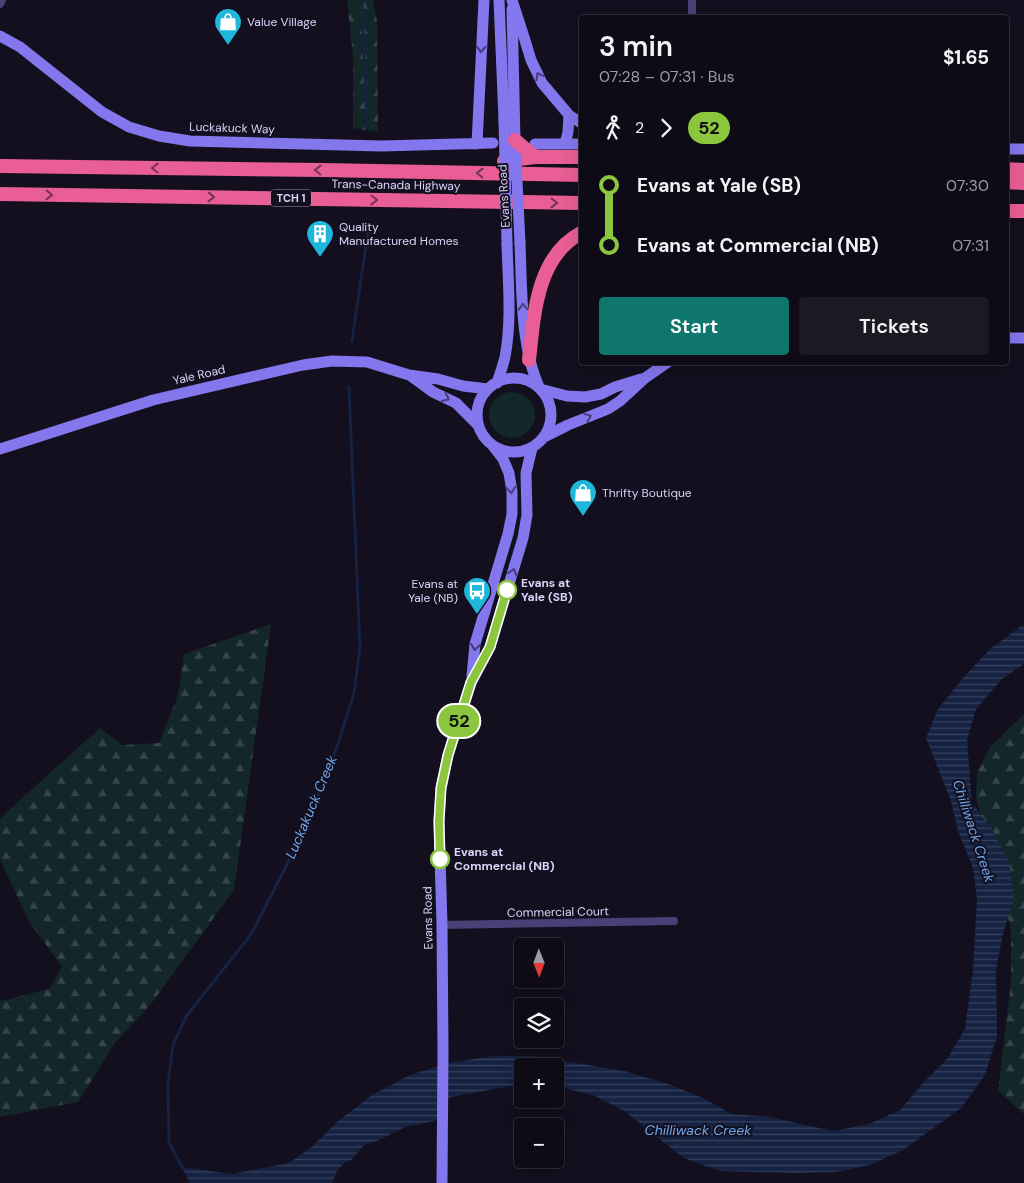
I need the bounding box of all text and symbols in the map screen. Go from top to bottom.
shop icon: Value Village [213,7,243,46]
place label: Value Village [247,14,317,30]
text: 3 min [599,28,673,65]
one-way arrow [476,45,487,53]
text: $1.65 [943,45,989,70]
text: 07:28 – 07:31 · Bus [599,66,735,87]
one-way arrow [535,73,545,82]
icon: walk [599,114,627,142]
icon: forward [652,114,680,142]
text: 52 [698,116,720,140]
text: 2 [635,117,644,138]
street label: Luckakuck Way [189,119,275,138]
one-way arrow [151,163,158,173]
street label: Evans Road [494,164,514,228]
one-way arrow [313,165,321,175]
one-way arrow [476,168,484,178]
text: Evans at Yale (SB) [637,173,801,198]
text: 07:30 [946,175,989,196]
street label: Trans-Canada Highway [331,176,461,194]
one-way arrow [45,190,53,200]
road number: TCH 1 [271,190,311,207]
one-way arrow [208,192,215,202]
one-way arrow [370,194,378,205]
one-way arrow [550,198,558,208]
building icon: Quality Manufactured Homes [305,219,335,258]
place label: Quality Manufactured Homes [339,219,459,249]
text: Evans at Commercial (NB) [637,233,879,258]
text: 07:31 [952,235,989,256]
button: Start [599,297,789,355]
button: Tickets [799,297,989,355]
one-way arrow [518,303,529,311]
street label: Yale Road [171,361,227,389]
one-way arrow [441,392,450,402]
one-way arrow [583,412,592,423]
shop icon: Thrifty Boutique [568,478,598,517]
place label: Thrifty Boutique [602,485,692,501]
one-way arrow [505,486,516,494]
one-way arrow [507,568,517,577]
place label: Evans at Yale (SB) [521,575,573,605]
place label: Evans at Yale (NB) [408,576,458,606]
bus stop icon: Evans at Yale (NB) [462,576,492,615]
marker: Evans at Yale (SB) [497,580,517,600]
one-way arrow [471,643,481,651]
line badge: 52 [436,705,482,737]
text: 52 [448,709,470,733]
water label: Luckakuck Creek [281,752,341,861]
water label: Chilliwack Creek [949,777,999,885]
place label: Evans at Commercial (NB) [454,844,555,874]
marker: Evans at Commercial (NB) [430,849,450,869]
street label: Evans Road [419,886,437,950]
street label: Commercial Court [507,903,609,921]
north arrow [514,938,564,988]
map controls [514,938,564,1168]
button: layers [514,998,564,1048]
button: + [514,1058,564,1108]
button: − [514,1118,564,1168]
water label: Chilliwack Creek [645,1121,752,1139]

